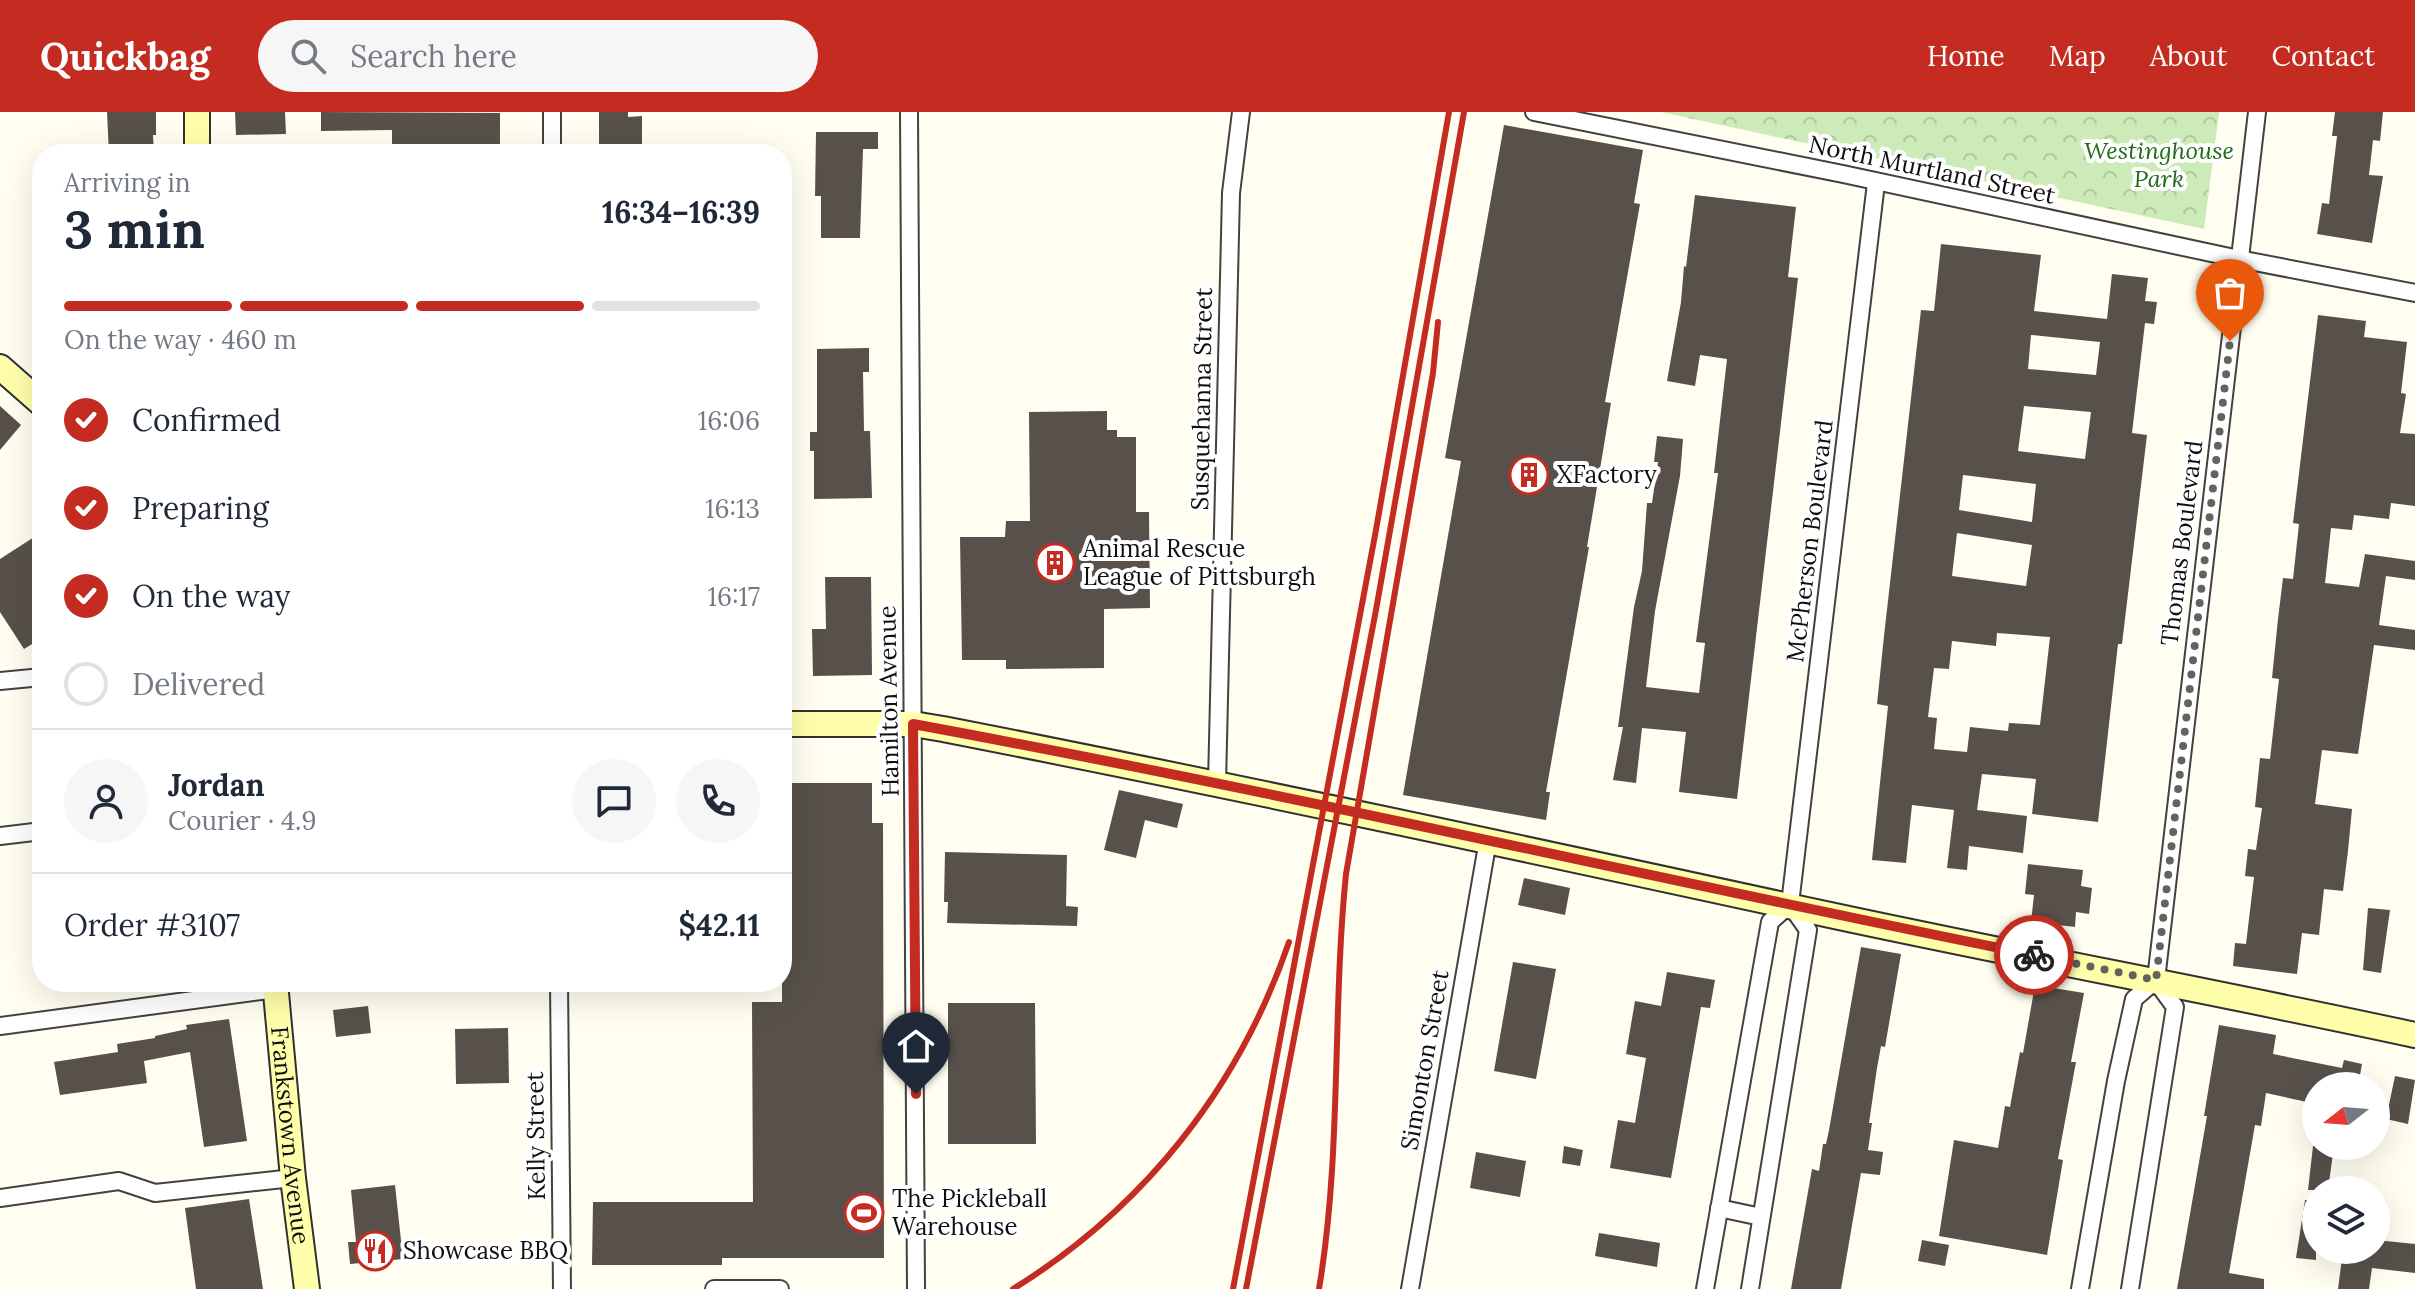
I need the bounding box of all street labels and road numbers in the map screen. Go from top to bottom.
street label: North Murtland Street [1806,128,2059,211]
street label: Susquehanna Street [1184,287,1219,511]
street label: McPherson Boulevard [1779,418,1840,664]
street label: Thomas Boulevard [2154,439,2209,647]
street label: Hamilton Avenue [871,605,906,797]
street label: Simonton Street [1393,967,1456,1152]
street label: Frankstown Avenue [264,1025,317,1246]
street label: Kelly Street [519,1071,552,1201]

